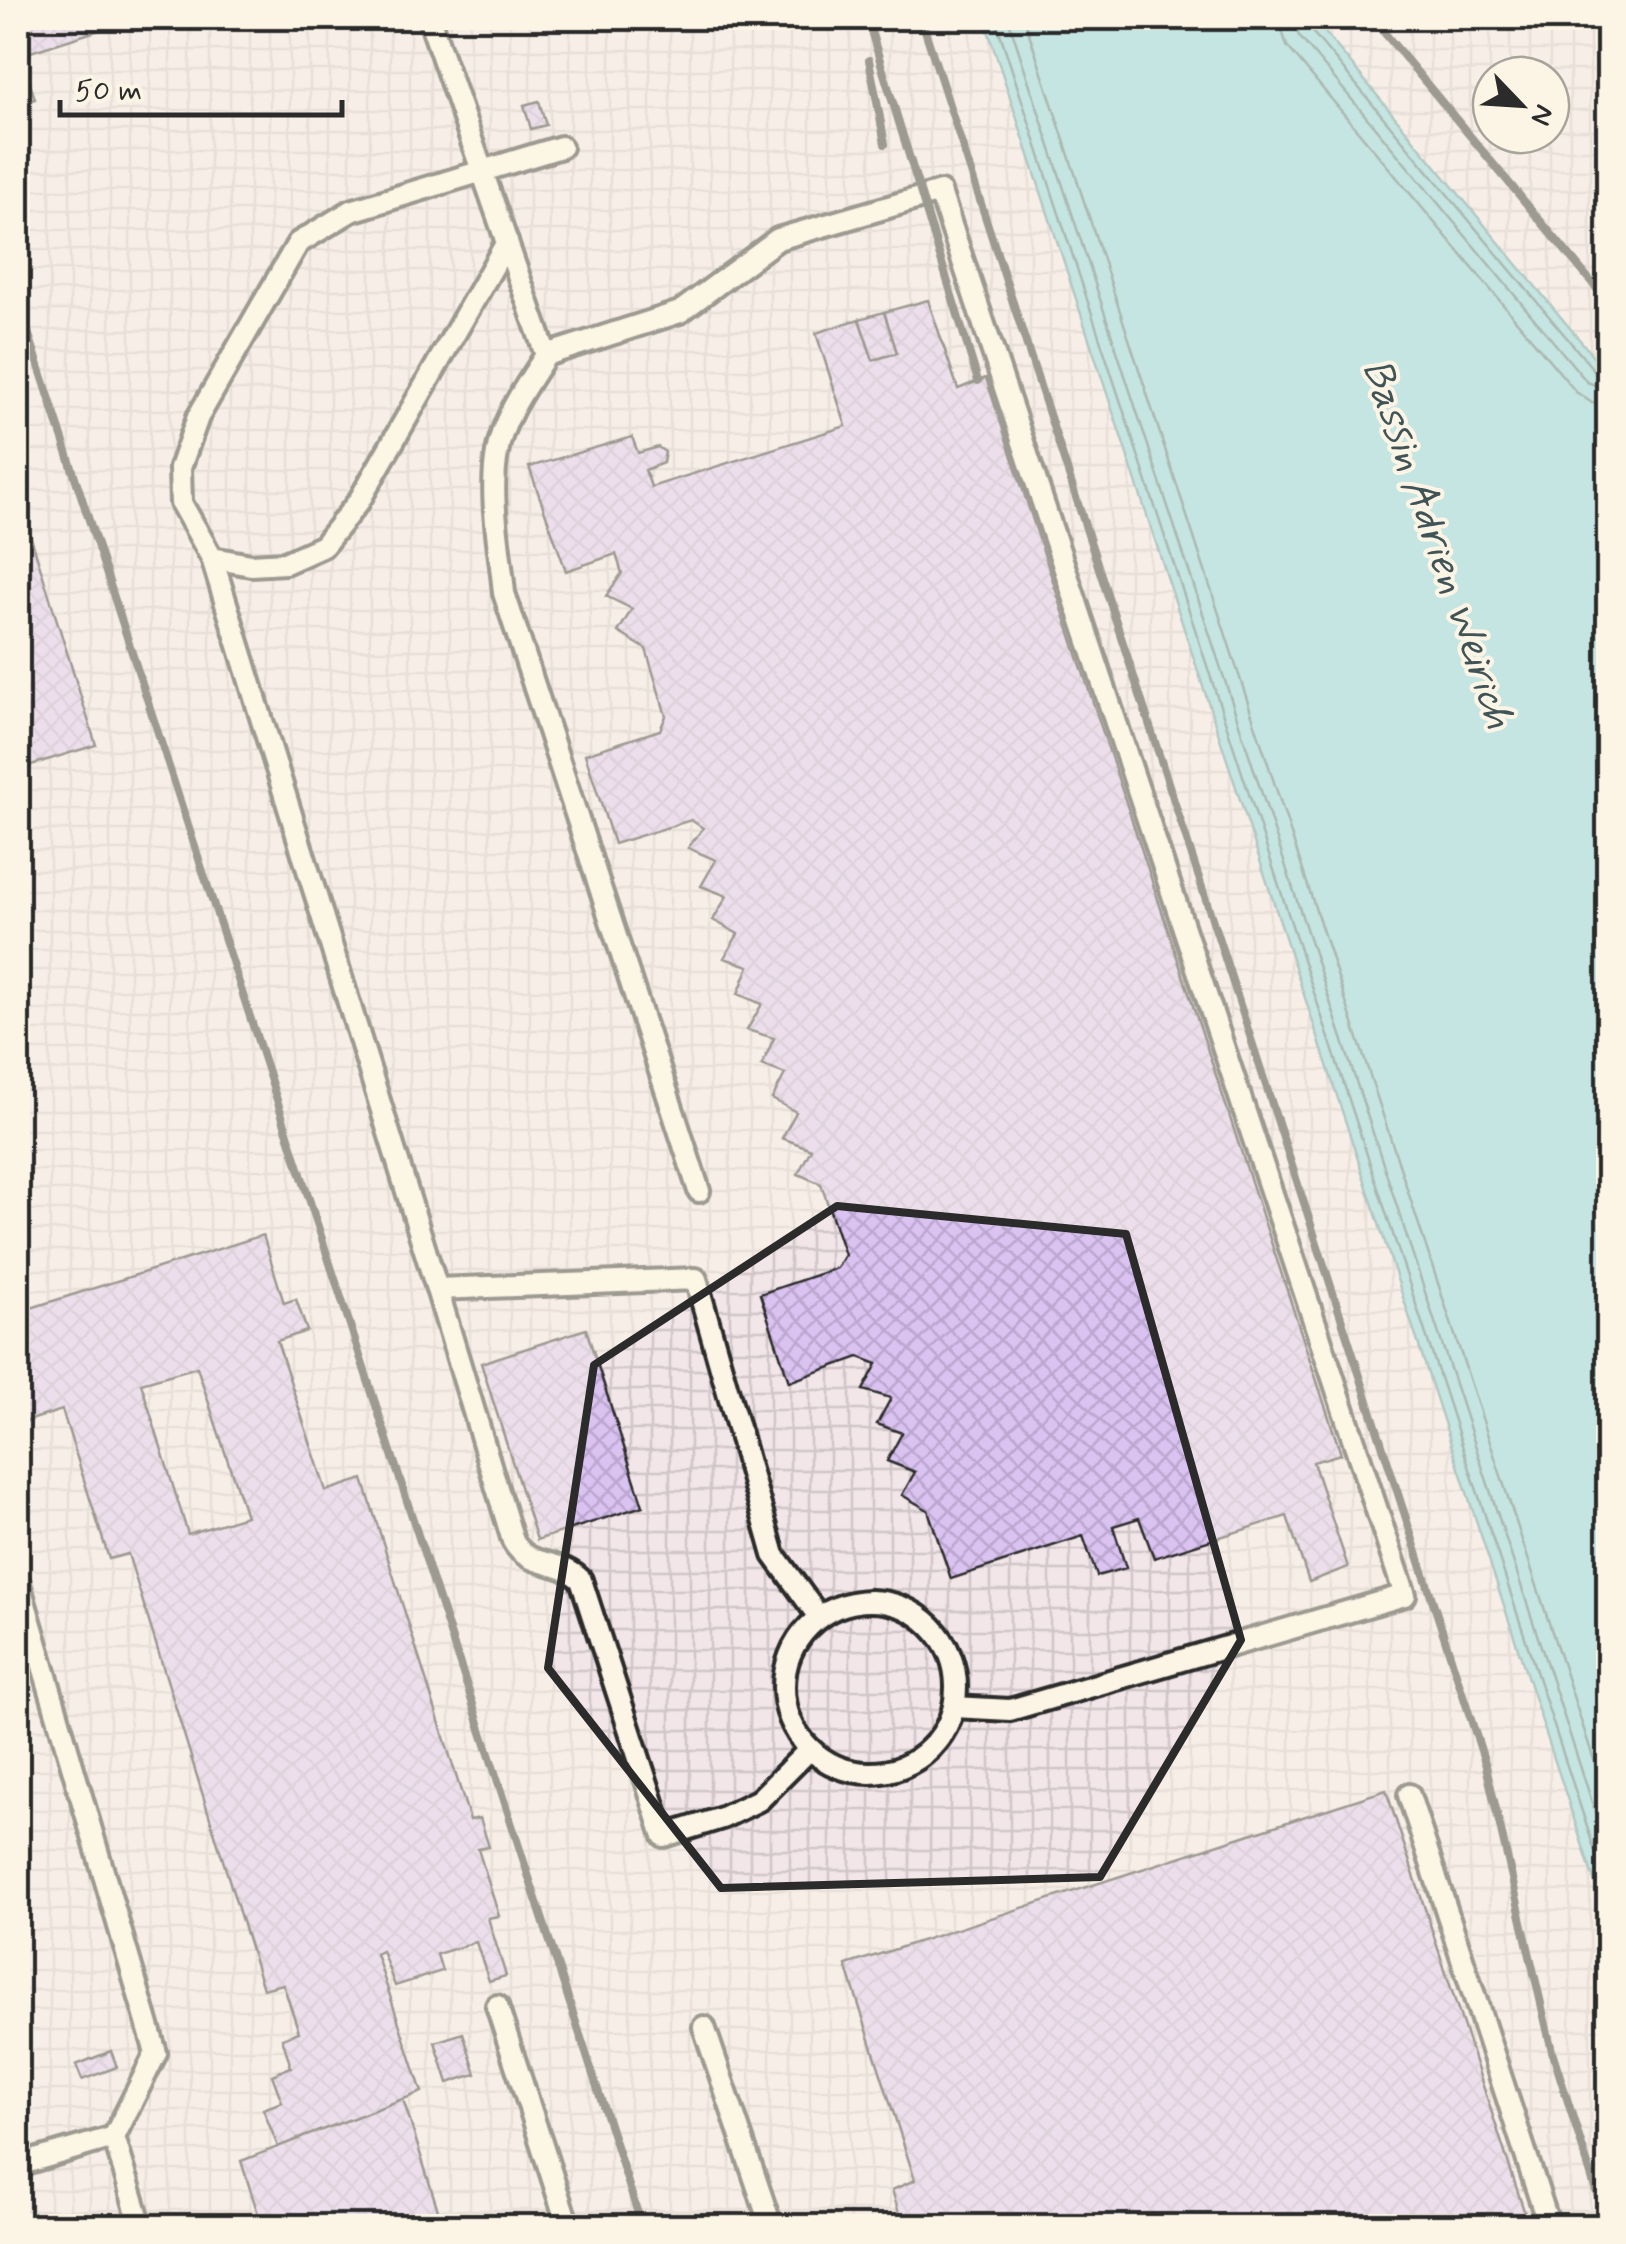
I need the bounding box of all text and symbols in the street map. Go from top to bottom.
scale bar [60,55,342,117]
north arrow [1471,55,1571,155]
text: 50 m [75,72,142,111]
text: N [1521,98,1562,131]
water label: Bassin Adrien Weirich [1348,352,1526,736]

